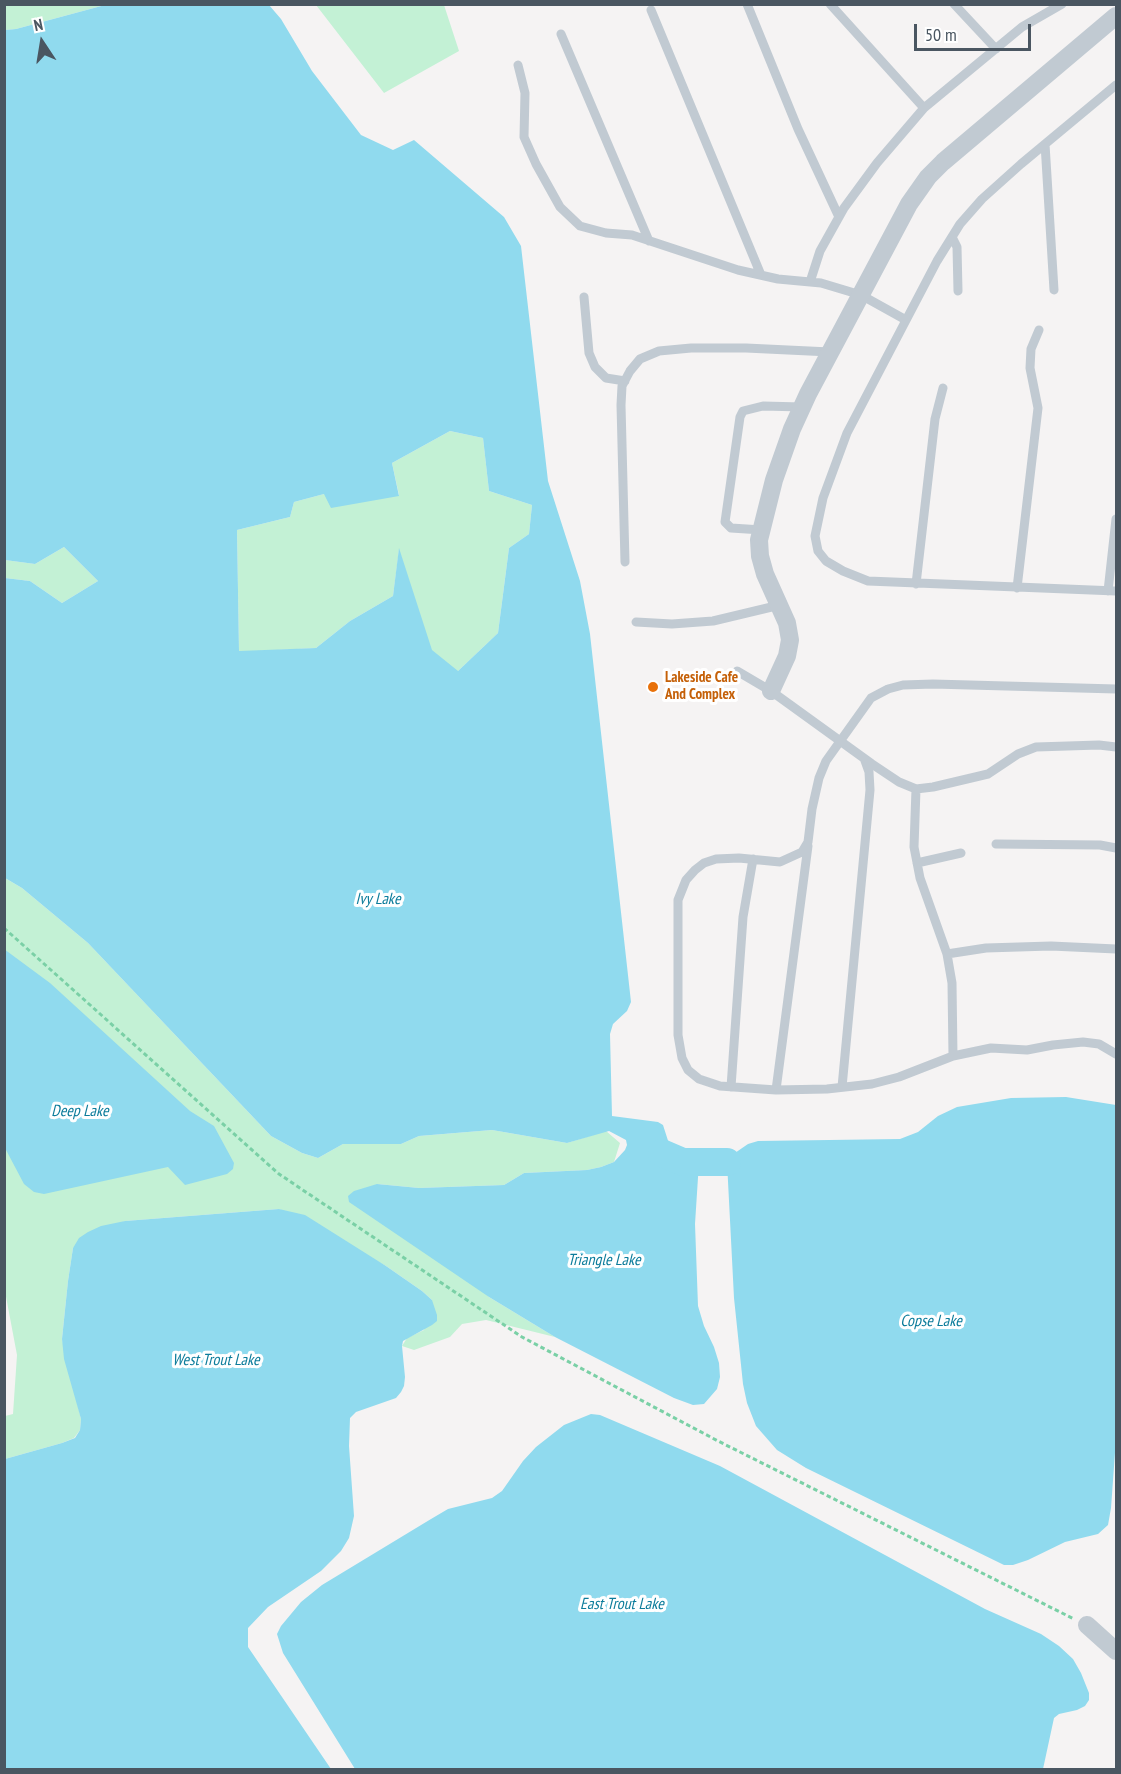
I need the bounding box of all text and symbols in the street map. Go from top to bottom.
north arrow [12,12,72,72]
scale bar [917,12,1034,50]
text: N [32,14,45,35]
text: 50 m [925,23,957,46]
place label: Lakeside Cafe And Complex [665,669,738,704]
marker: Lakeside Cafe And Complex [646,680,660,694]
water label: Ivy Lake [355,889,401,909]
water label: Deep Lake [51,1101,109,1121]
water label: Triangle Lake [567,1250,641,1270]
water label: Copse Lake [900,1311,962,1331]
water label: West Trout Lake [172,1350,260,1370]
water label: East Trout Lake [580,1594,664,1614]

